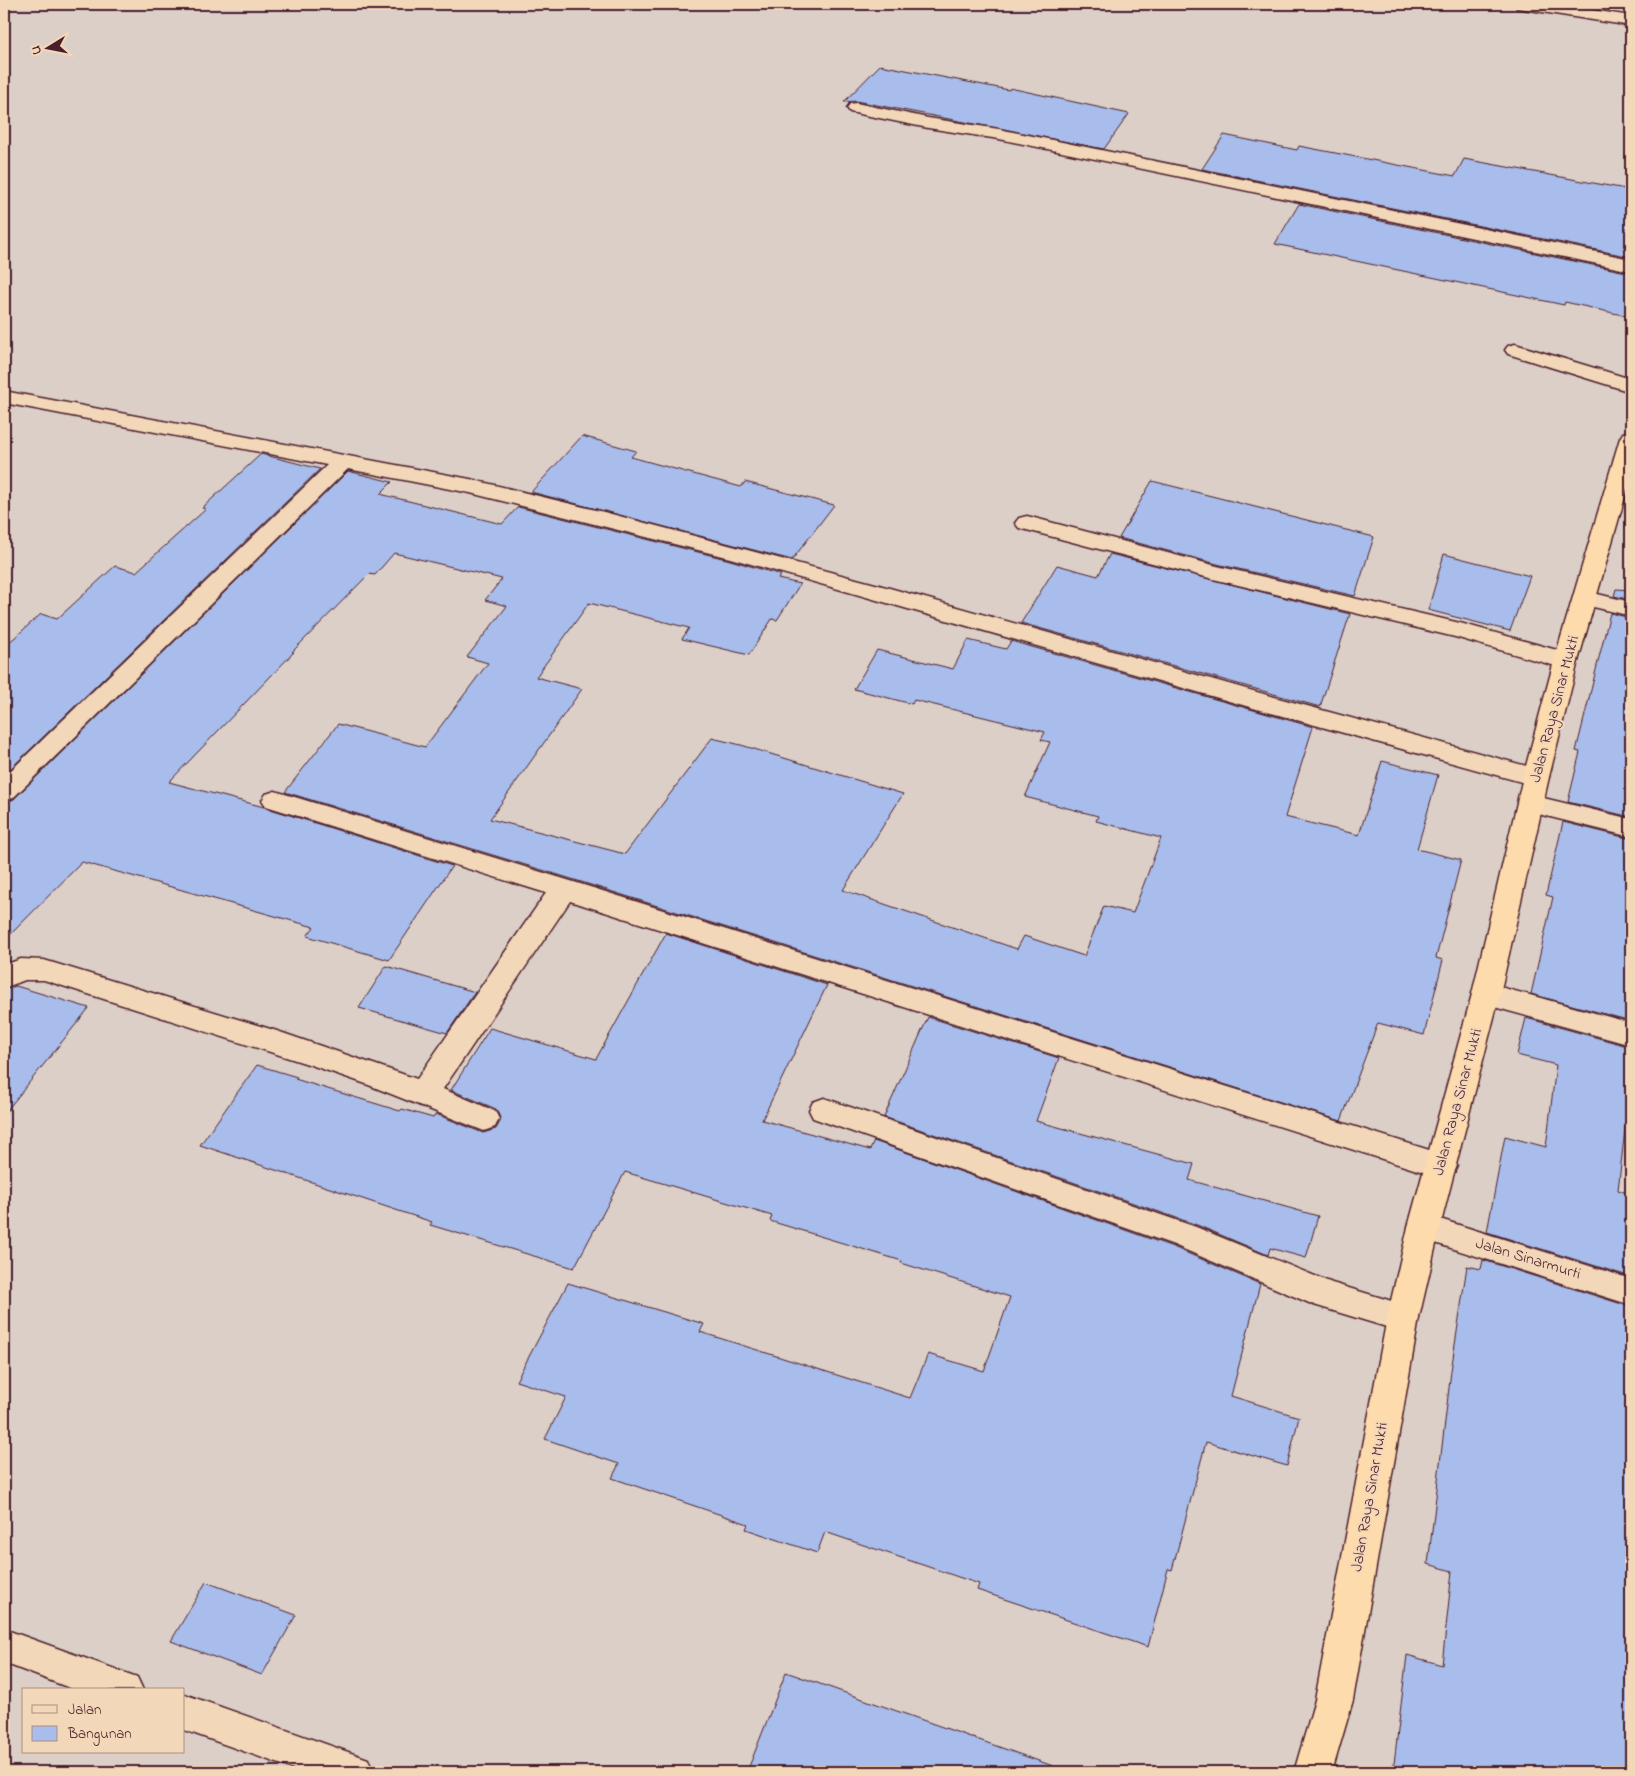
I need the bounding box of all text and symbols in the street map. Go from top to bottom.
north arrow [22,22,72,72]
text: U [26,44,48,56]
street label: Jalan Raya Sinar Mukti [1524,633,1586,785]
street label: Jalan Raya Sinar Mukti [1427,1026,1489,1178]
street label: Jalan Sinarmurti [1472,1232,1584,1286]
street label: Jalan Raya Sinar Mukti [1345,1420,1395,1574]
legend [22,1688,185,1754]
text: Jalan [68,1699,101,1721]
text: Bangunan [67,1723,132,1746]

